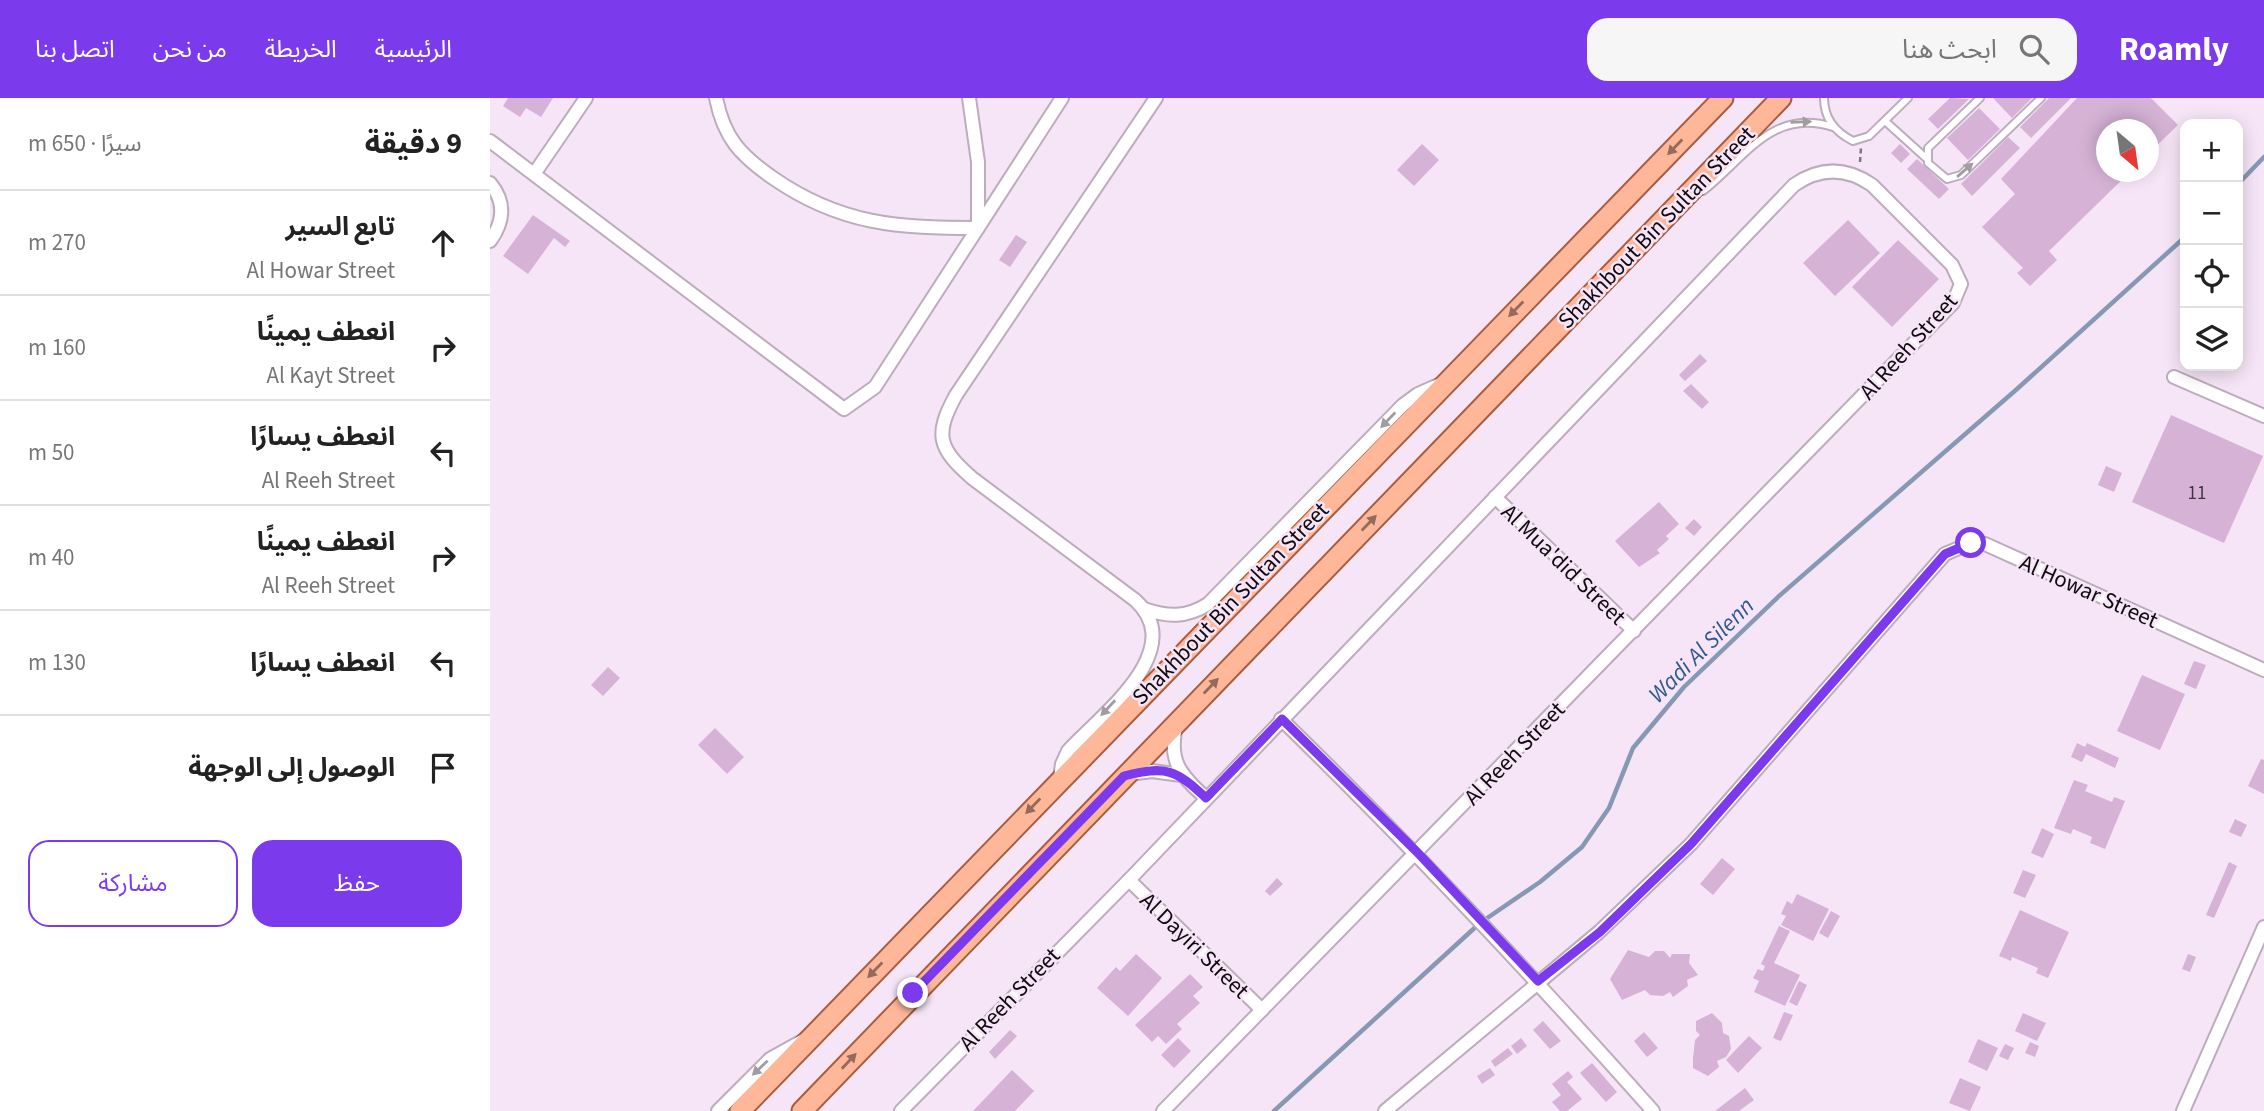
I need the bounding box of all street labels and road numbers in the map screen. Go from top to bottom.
street label: Shakhbout Bin Sultan Street [1550,118,1763,336]
street label: Al Reeh Street [1851,286,1965,407]
street label: Shakhbout Bin Sultan Street [1124,494,1337,712]
street label: Al Mua'did Street [1494,496,1634,633]
street label: Al Howar Street [2014,546,2164,637]
street label: Al Reeh Street [1456,694,1573,813]
street label: Al Dayiri Street [1132,885,1257,1006]
street label: Al Reeh Street [951,940,1068,1059]

